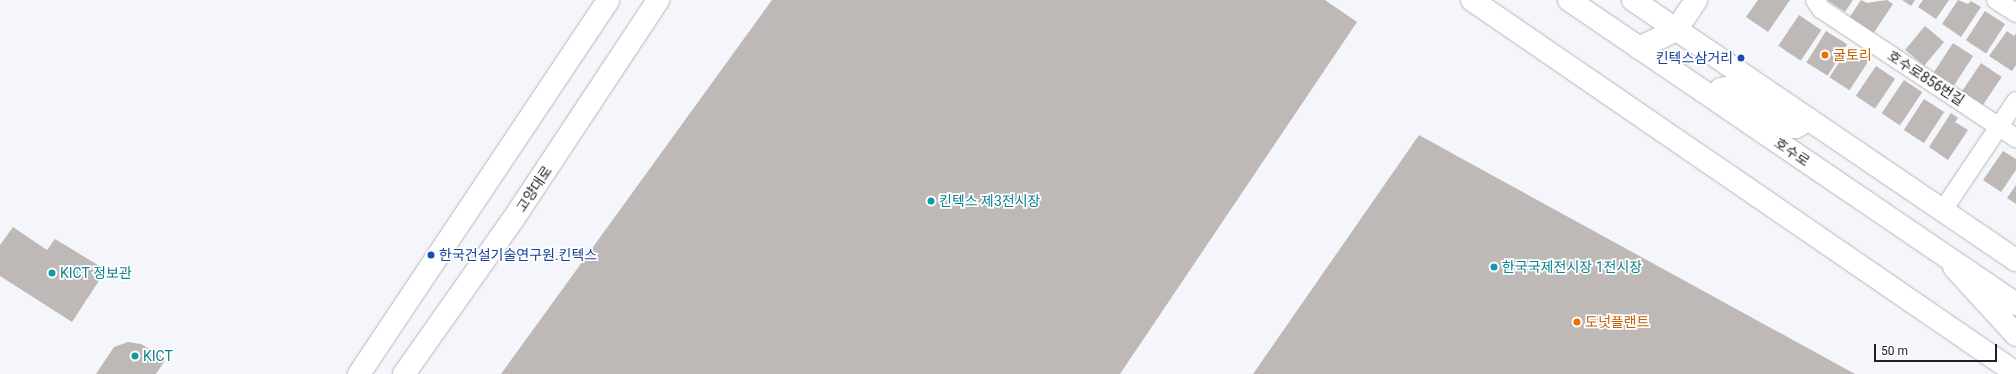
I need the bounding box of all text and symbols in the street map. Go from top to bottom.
place label: 굴토리 [1833,47,1872,63]
street label: 호수로856번길 [1885,47,1967,109]
place label: 킨텍스삼거리 [1656,50,1733,66]
marker: 굴토리 [1820,50,1830,60]
marker: 킨텍스삼거리 [1736,53,1746,63]
street label: 호수로 [1771,134,1813,170]
street label: 고양대로 [513,163,555,215]
place label: 킨텍스 제3전시장 [939,193,1041,209]
marker: 킨텍스 제3전시장 [926,196,936,206]
place label: 한국건설기술연구원.킨텍스 [439,247,597,263]
marker: 한국건설기술연구원.킨텍스 [426,250,436,260]
place label: 한국국제전시장 1전시장 [1502,259,1642,275]
marker: 한국국제전시장 1전시장 [1489,262,1499,272]
place label: KICT 정보관 [60,265,132,281]
marker: KICT 정보관 [47,268,57,278]
place label: 도넛플랜트 [1585,314,1649,330]
marker: 도넛플랜트 [1572,317,1582,327]
scale bar [1876,336,1999,362]
text: 50 m [1881,344,1908,358]
place label: KICT [143,348,173,364]
marker: KICT [130,351,140,361]

